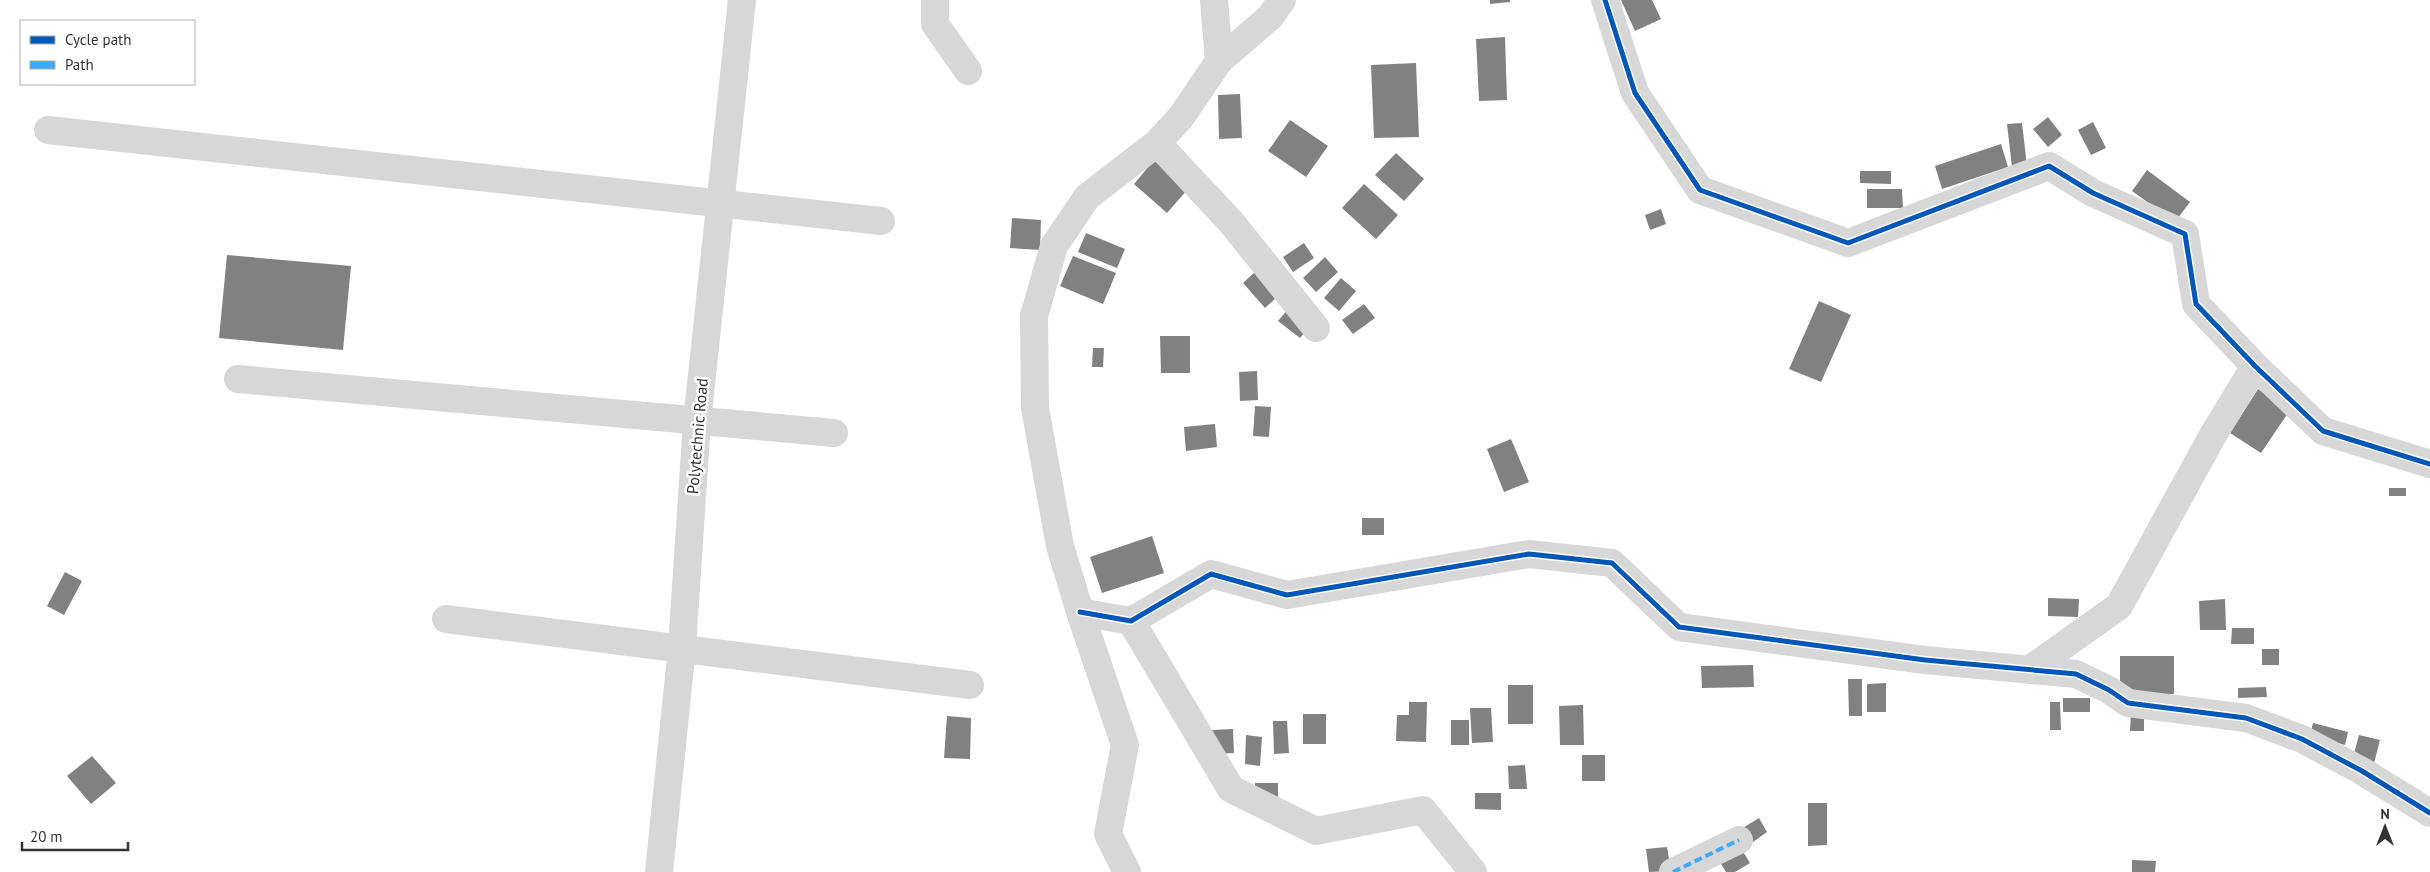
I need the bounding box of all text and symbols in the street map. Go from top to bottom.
legend [20,20,195,85]
text: Cycle path [65,30,131,49]
text: Path [65,55,94,74]
street label: Polytechnic Road [682,377,712,495]
north arrow [2360,802,2410,852]
text: N [2380,805,2390,823]
scale bar [22,820,129,852]
text: 20 m [30,827,63,846]

